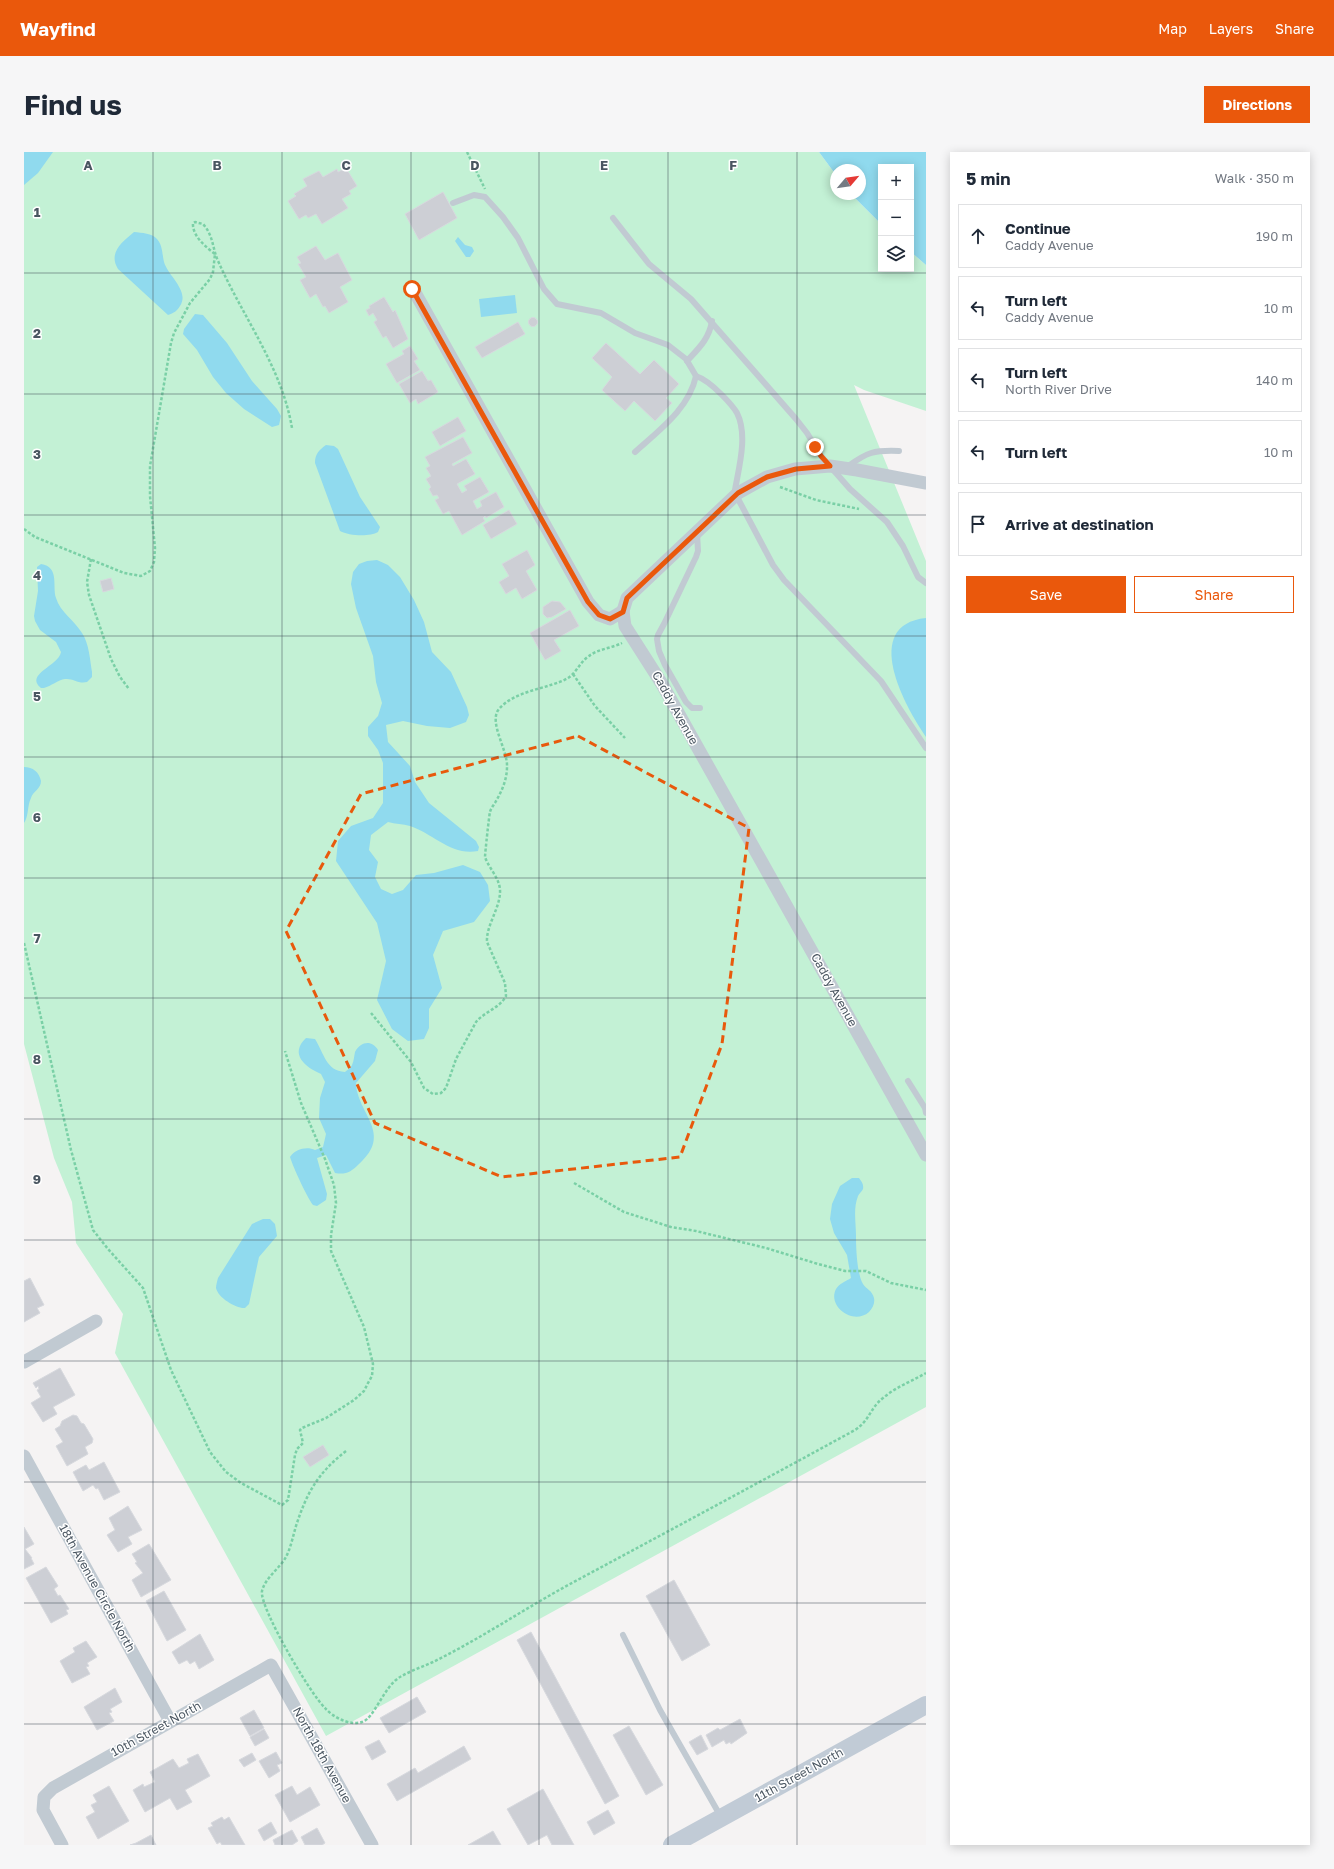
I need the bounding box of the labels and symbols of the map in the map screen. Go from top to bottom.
text: A [83,157,93,173]
text: B [212,157,222,173]
text: C [341,157,351,173]
text: D [470,157,480,173]
text: E [600,157,608,173]
text: F [729,157,737,173]
north arrow [830,164,866,200]
text: 1 [34,204,41,220]
route start [403,280,421,298]
text: 2 [33,325,41,341]
route end [806,438,824,456]
text: 3 [33,446,41,462]
text: 4 [33,567,41,583]
street label: Caddy Avenue [649,668,702,747]
text: 5 [33,688,41,704]
text: 6 [33,809,41,825]
text: 7 [33,930,41,946]
street label: Caddy Avenue [808,950,861,1029]
text: 8 [33,1051,41,1067]
text: 9 [33,1171,41,1187]
street label: 18th Avenue Circle North [56,1521,139,1654]
street label: 10th Street North [108,1698,203,1759]
street label: North 18th Avenue [290,1704,355,1805]
street label: 11th Street North [752,1744,846,1805]

